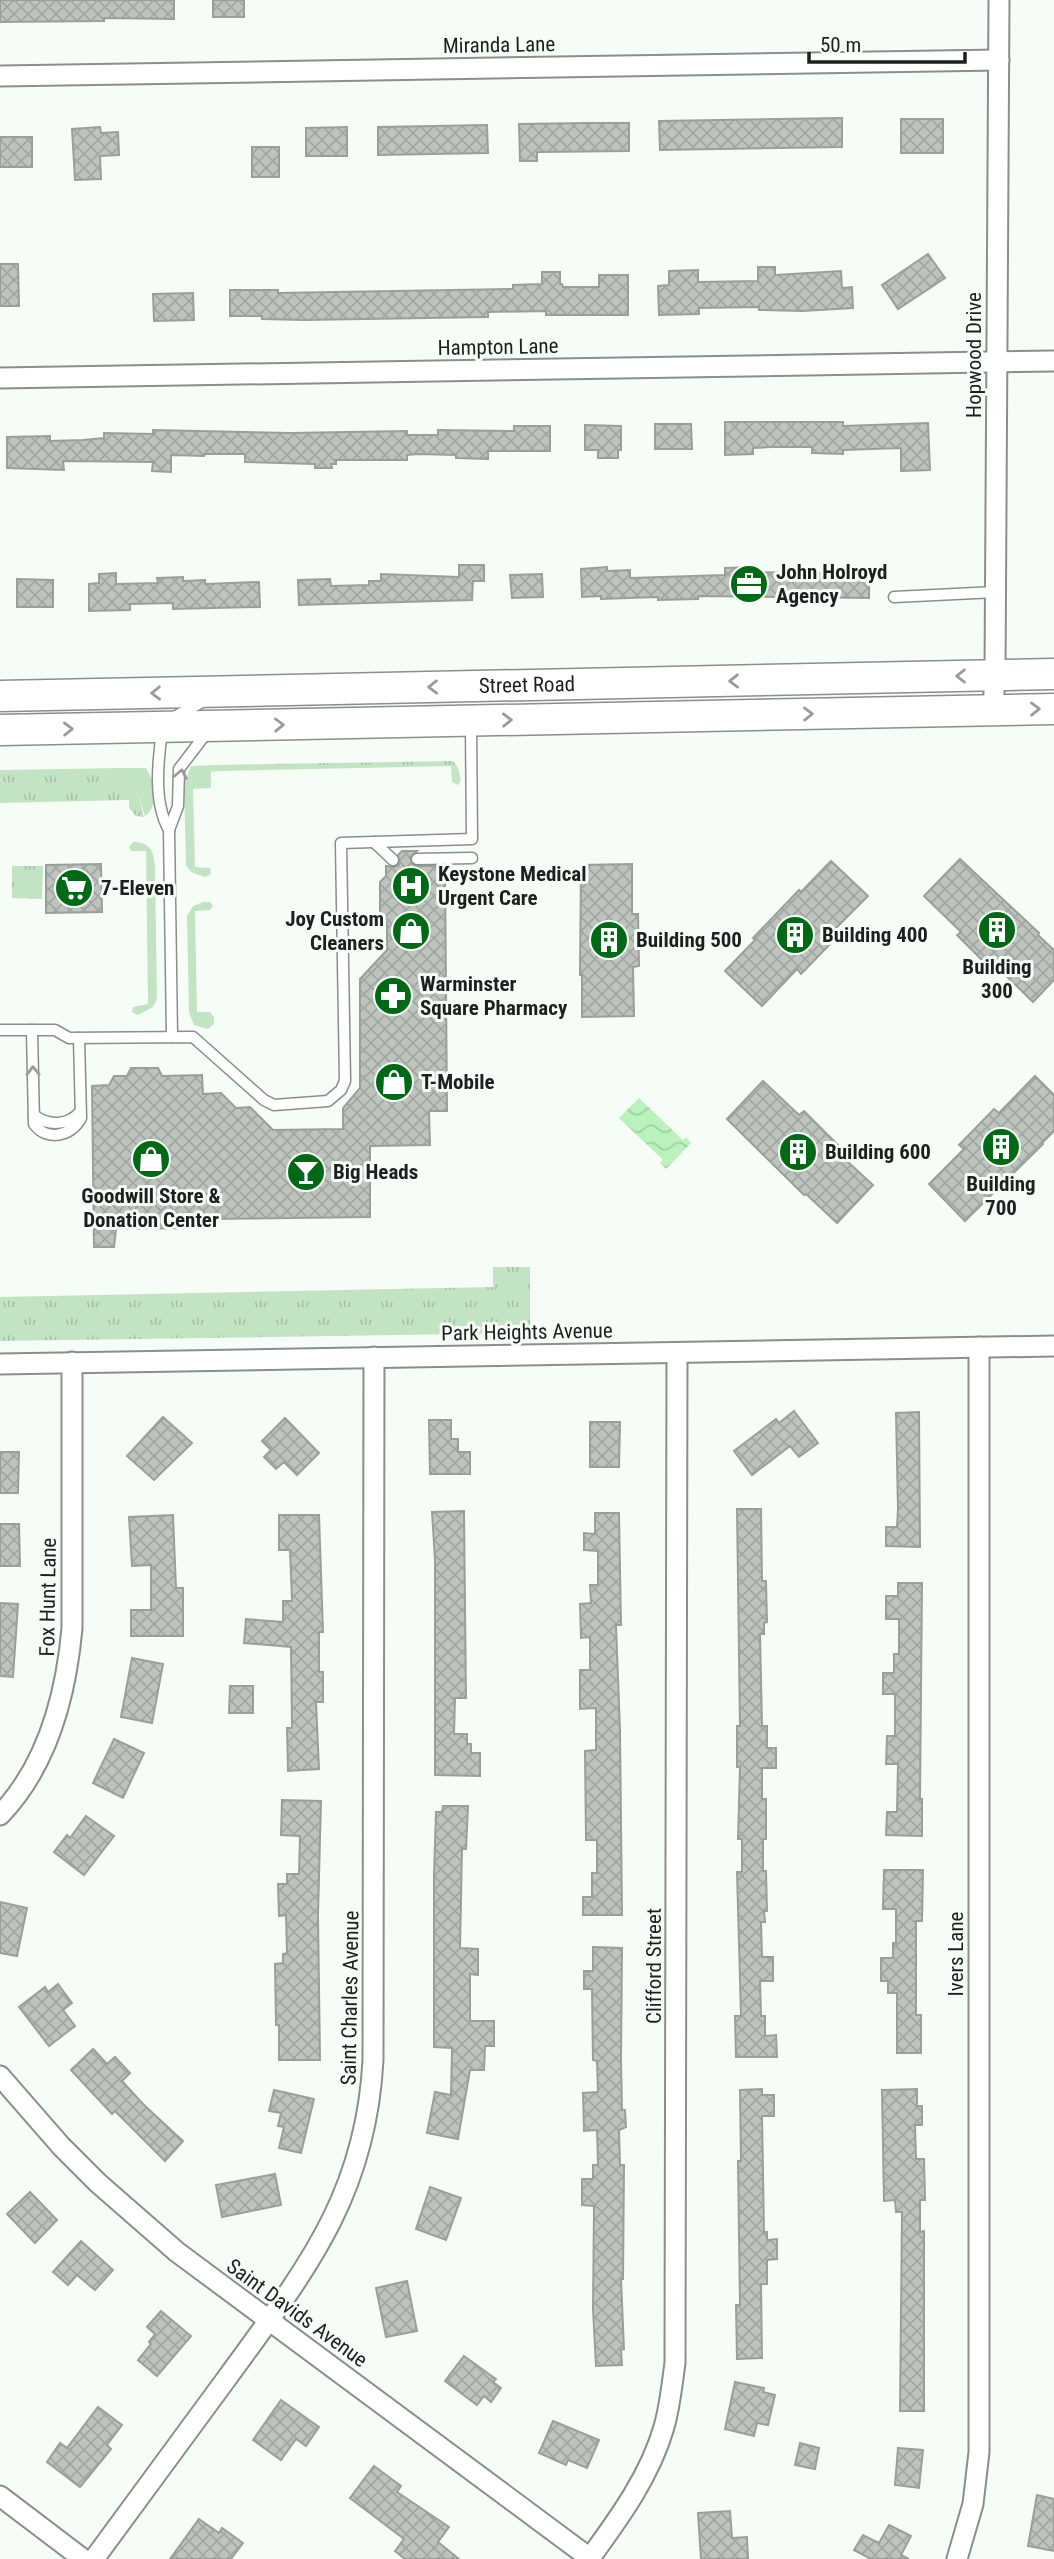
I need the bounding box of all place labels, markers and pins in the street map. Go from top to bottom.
place label: John Holroyd Agency [776,560,887,608]
office icon: John Holroyd Agency [728,563,770,605]
place label: Keystone Medical Urgent Care [438,862,586,910]
hospital icon: Keystone Medical Urgent Care [390,865,432,907]
supermarket icon: 7-Eleven [53,867,95,909]
place label: 7-Eleven [101,876,174,900]
place label: Joy Custom Cleaners [285,907,384,955]
building icon: Building 300 [976,909,1018,951]
shop icon: Joy Custom Cleaners [390,910,432,952]
building icon: Building 400 [774,914,816,956]
building icon: Building 500 [588,919,630,961]
place label: Building 400 [822,923,928,947]
place label: Building 500 [636,928,742,952]
place label: Building 300 [962,955,1032,1003]
place label: Warminster Square Pharmacy [420,972,568,1020]
pharmacy icon: Warminster Square Pharmacy [372,975,414,1017]
shop icon: T-Mobile [373,1061,415,1103]
place label: T-Mobile [421,1070,495,1094]
building icon: Building 700 [980,1126,1022,1168]
building icon: Building 600 [777,1131,819,1173]
shop icon: Goodwill Store & Donation Center [130,1138,172,1180]
place label: Building 600 [825,1140,931,1164]
bar icon: Big Heads [285,1151,327,1193]
place label: Big Heads [333,1160,418,1184]
place label: Building 700 [966,1172,1036,1220]
place label: Goodwill Store & Donation Center [81,1184,221,1232]

